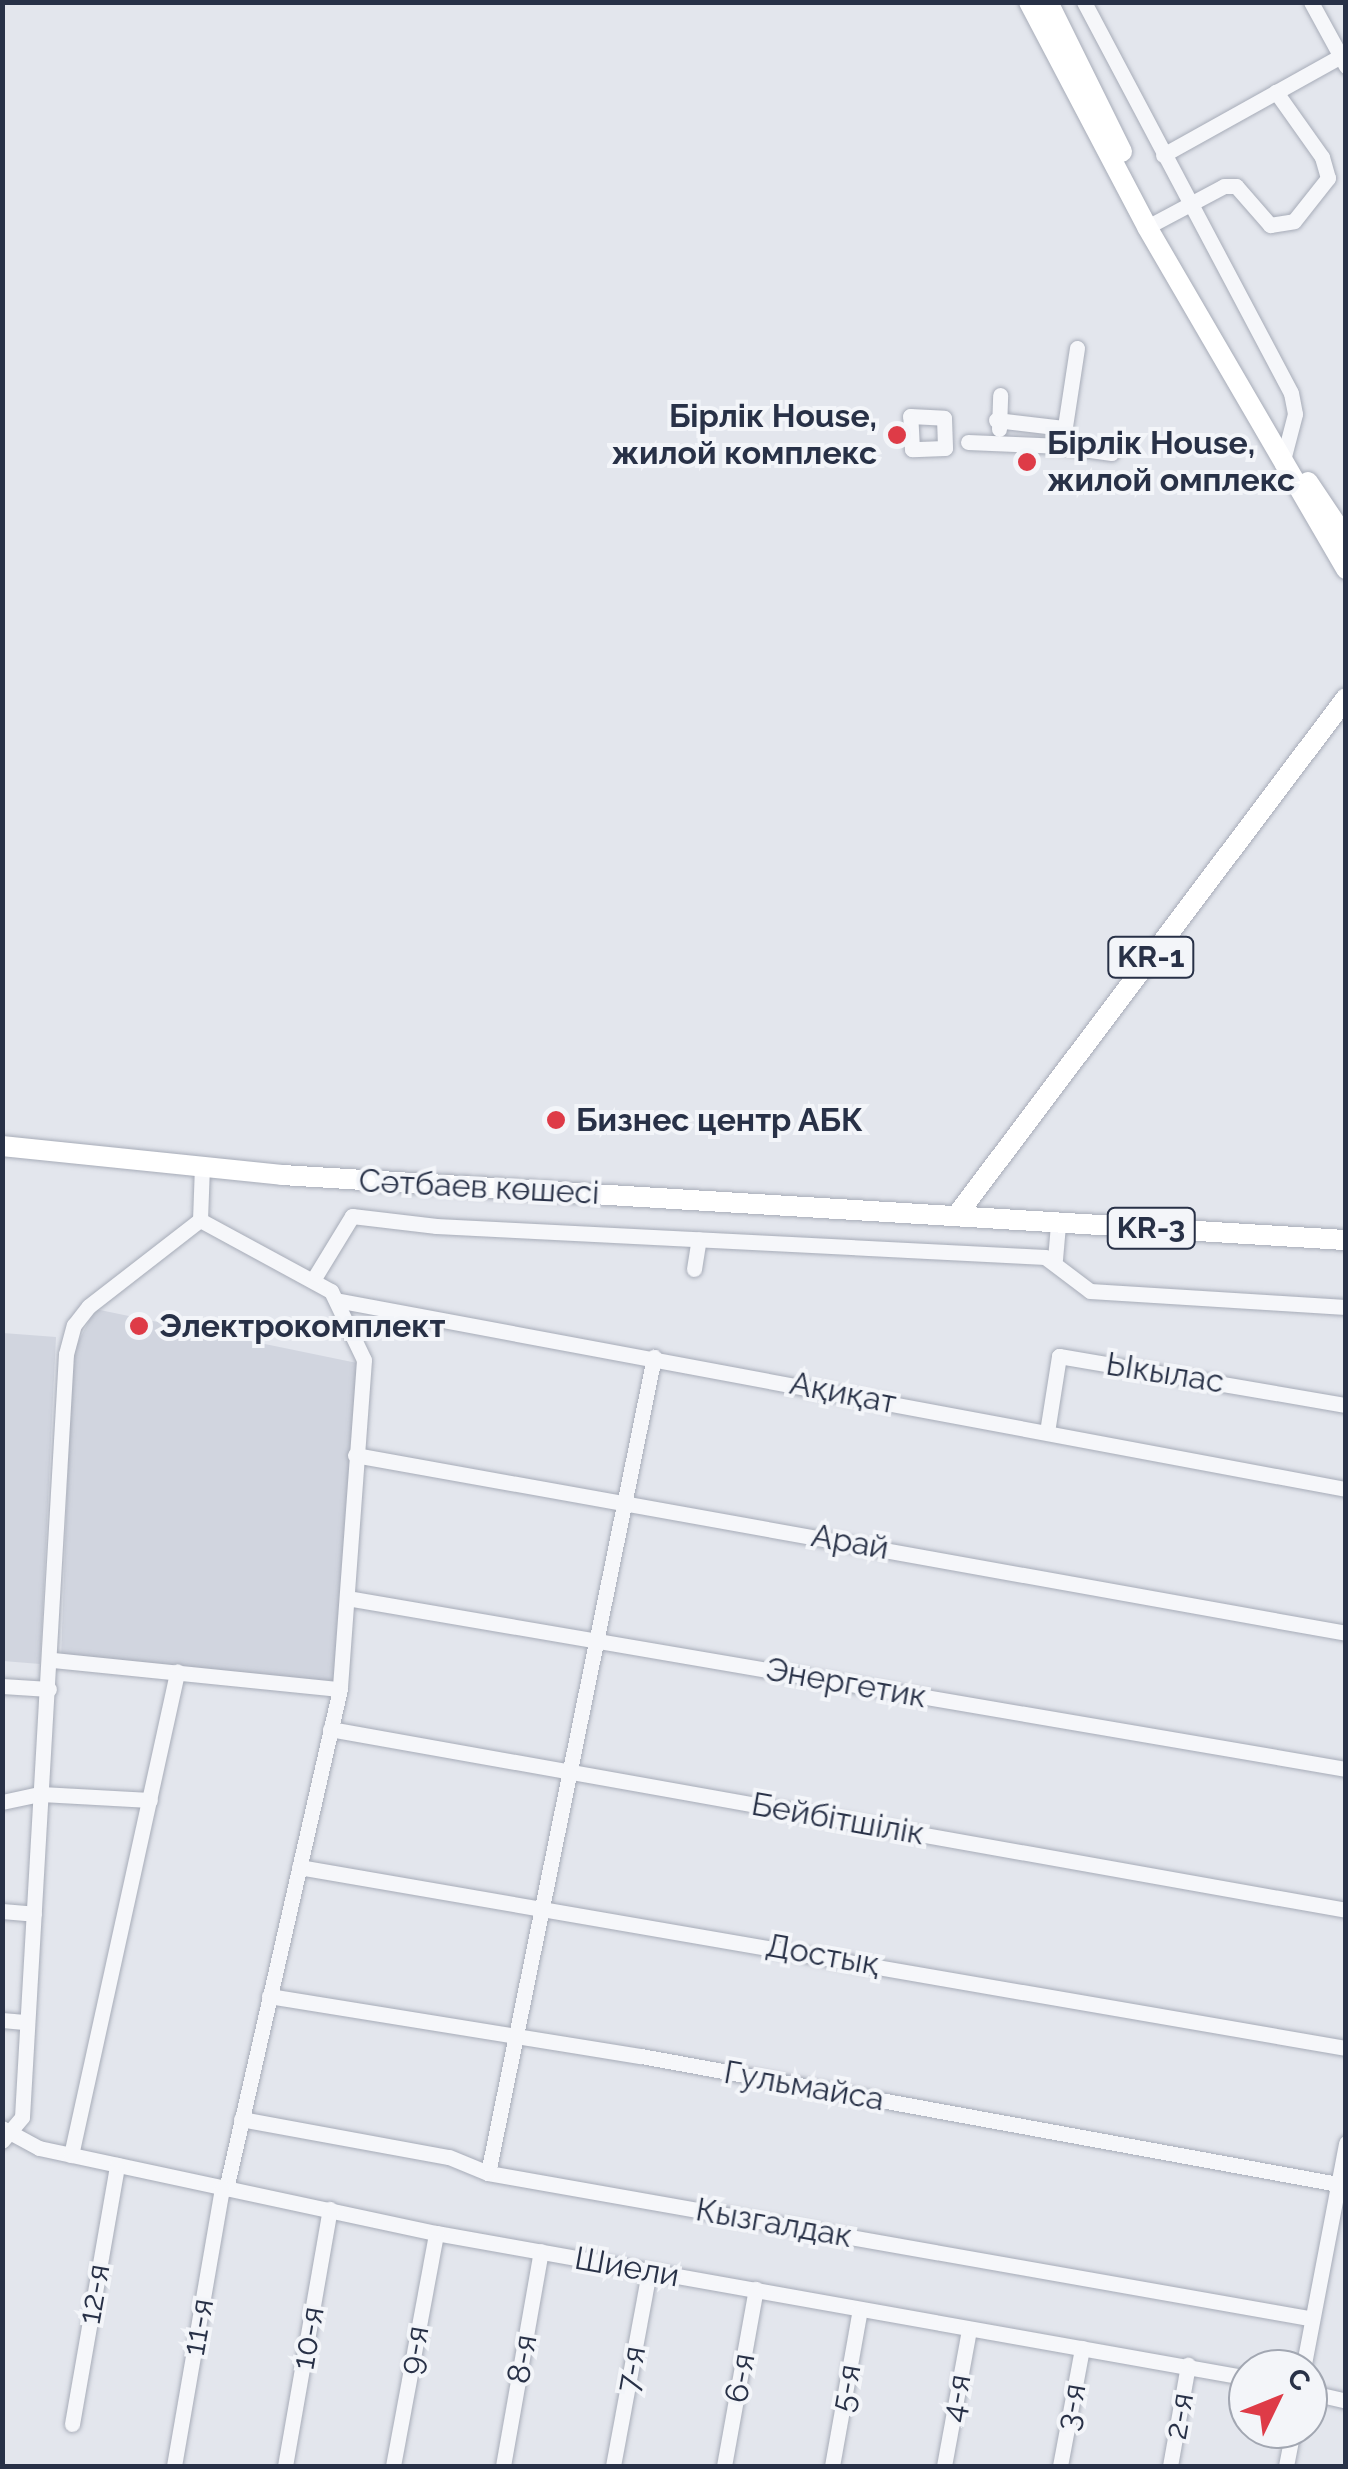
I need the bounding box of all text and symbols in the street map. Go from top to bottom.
place label: Бірлік House, жилой комплекс [612,398,877,473]
marker: Бірлік House, жилой комплекс [886,424,908,446]
place label: Бірлік House, жилой омплекс [1047,425,1295,500]
marker: Бірлік House, жилой омплекс [1016,451,1038,473]
road number: KR-1 [1106,932,1196,982]
place label: Бизнес центр АБК [576,1101,864,1139]
marker: Бизнес центр АБК [545,1109,567,1131]
street label: Сәтбаев көшесі [358,1162,600,1212]
road number: KR-3 [1106,1203,1196,1253]
place label: Электрокомплект [159,1307,445,1345]
marker: Электрокомплект [128,1315,150,1337]
street label: Ыкылас [1103,1345,1227,1401]
street label: Ақиқат [787,1364,899,1422]
street label: Арай [808,1516,892,1568]
street label: Энергетик [763,1650,929,1716]
street label: Бейбітшілік [749,1785,927,1853]
street label: Достық [763,1926,883,1984]
street label: Гульмайса [721,2053,887,2119]
street label: Кызгалдак [693,2190,855,2256]
street label: Шиели [572,2239,682,2295]
street label: 12-я [70,2261,118,2327]
street label: 11-я [174,2296,222,2358]
street label: 10-я [284,2303,332,2373]
street label: 9-я [391,2323,437,2377]
street label: 8-я [499,2332,545,2386]
street label: 7-я [608,2343,654,2395]
north arrow [1228,2349,1328,2449]
street label: 6-я [717,2350,763,2406]
street label: 5-я [823,2361,869,2415]
text: С [1280,2361,1317,2398]
street label: 4-я [933,2371,979,2425]
street label: 3-я [1048,2380,1094,2434]
street label: 2-я [1156,2390,1202,2442]

